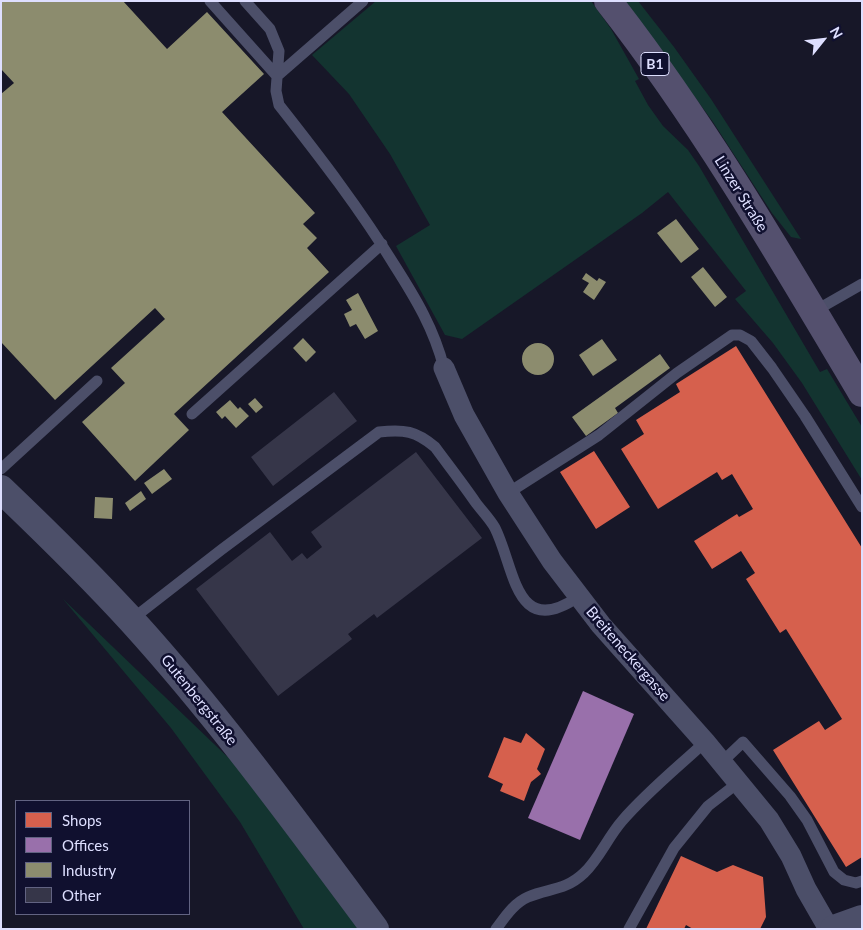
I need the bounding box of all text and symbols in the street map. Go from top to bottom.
north arrow [798,15,848,65]
text: N [827,24,847,41]
road number: B1 [641,52,669,76]
street label: Linzer Straße [711,153,771,235]
street label: Breiteneckergasse [582,603,674,705]
street label: Gutenbergstraße [157,651,241,749]
legend [15,800,190,915]
text: Shops [62,811,102,829]
text: Offices [62,836,109,854]
text: Industry [62,861,116,879]
text: Other [62,886,101,904]

